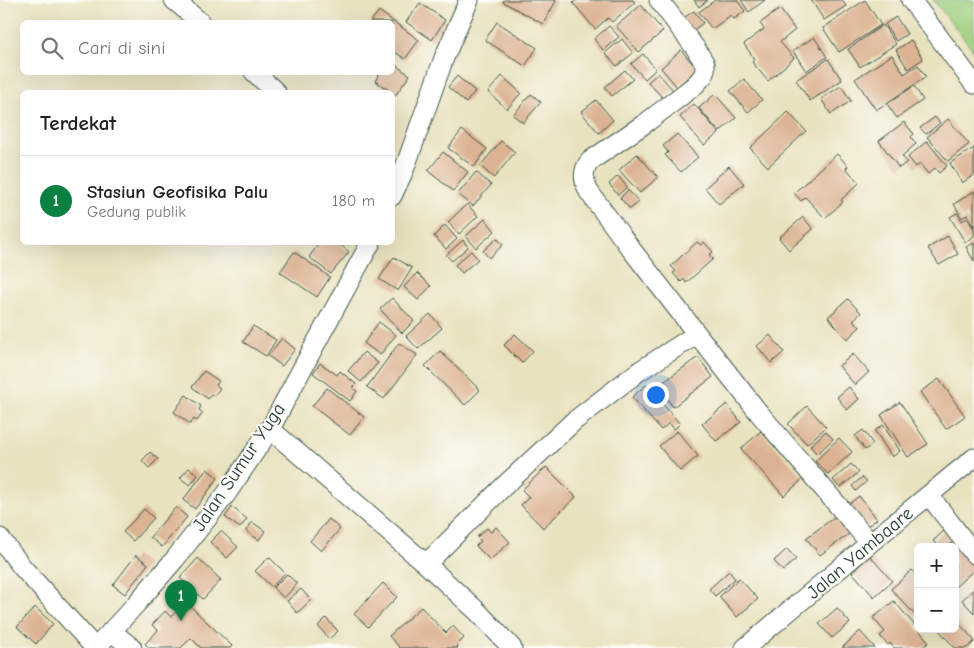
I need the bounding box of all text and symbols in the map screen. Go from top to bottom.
search box [20,20,395,75]
icon: search [38,34,66,62]
text: Cari di sini [78,37,165,59]
text: Terdekat [40,111,116,135]
text: Stasiun Geofisika Palu [87,181,268,203]
text: 1 [53,192,59,210]
text: 180 m [332,192,375,210]
text: Gedung publik [87,203,186,221]
your location [643,382,669,408]
street label: Jalan Sumur Yuga [188,399,290,535]
street label: Jalan Yambaare [803,502,917,604]
map controls [914,543,959,633]
button: + [914,543,959,588]
pin: 1 [165,580,197,621]
button: − [914,588,959,633]

